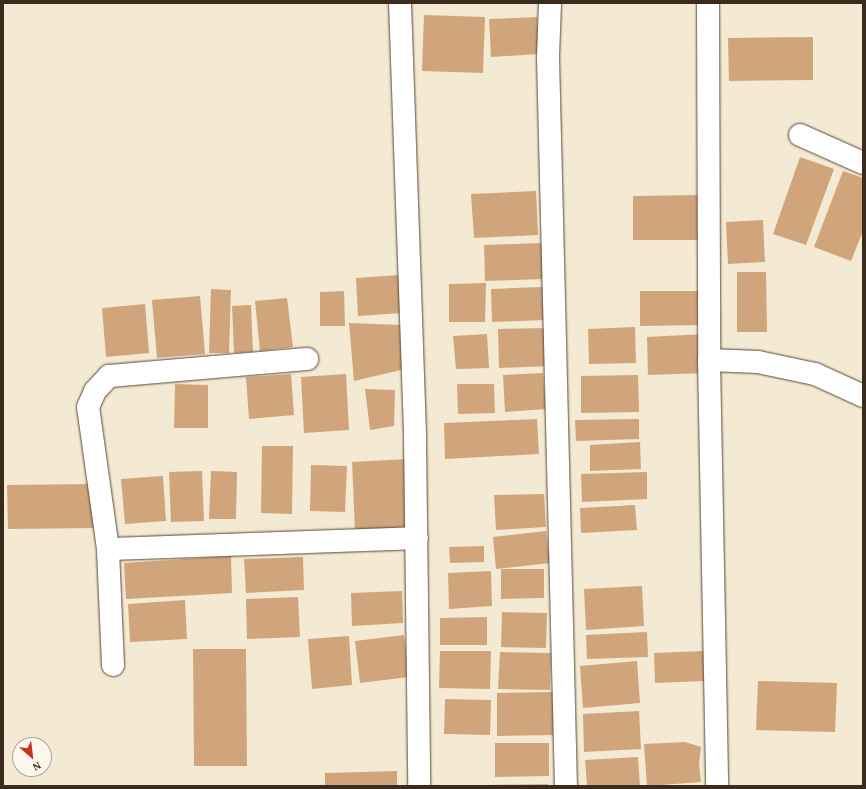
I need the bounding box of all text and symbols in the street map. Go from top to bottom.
north arrow [12,737,52,777]
text: N [30,758,44,775]

